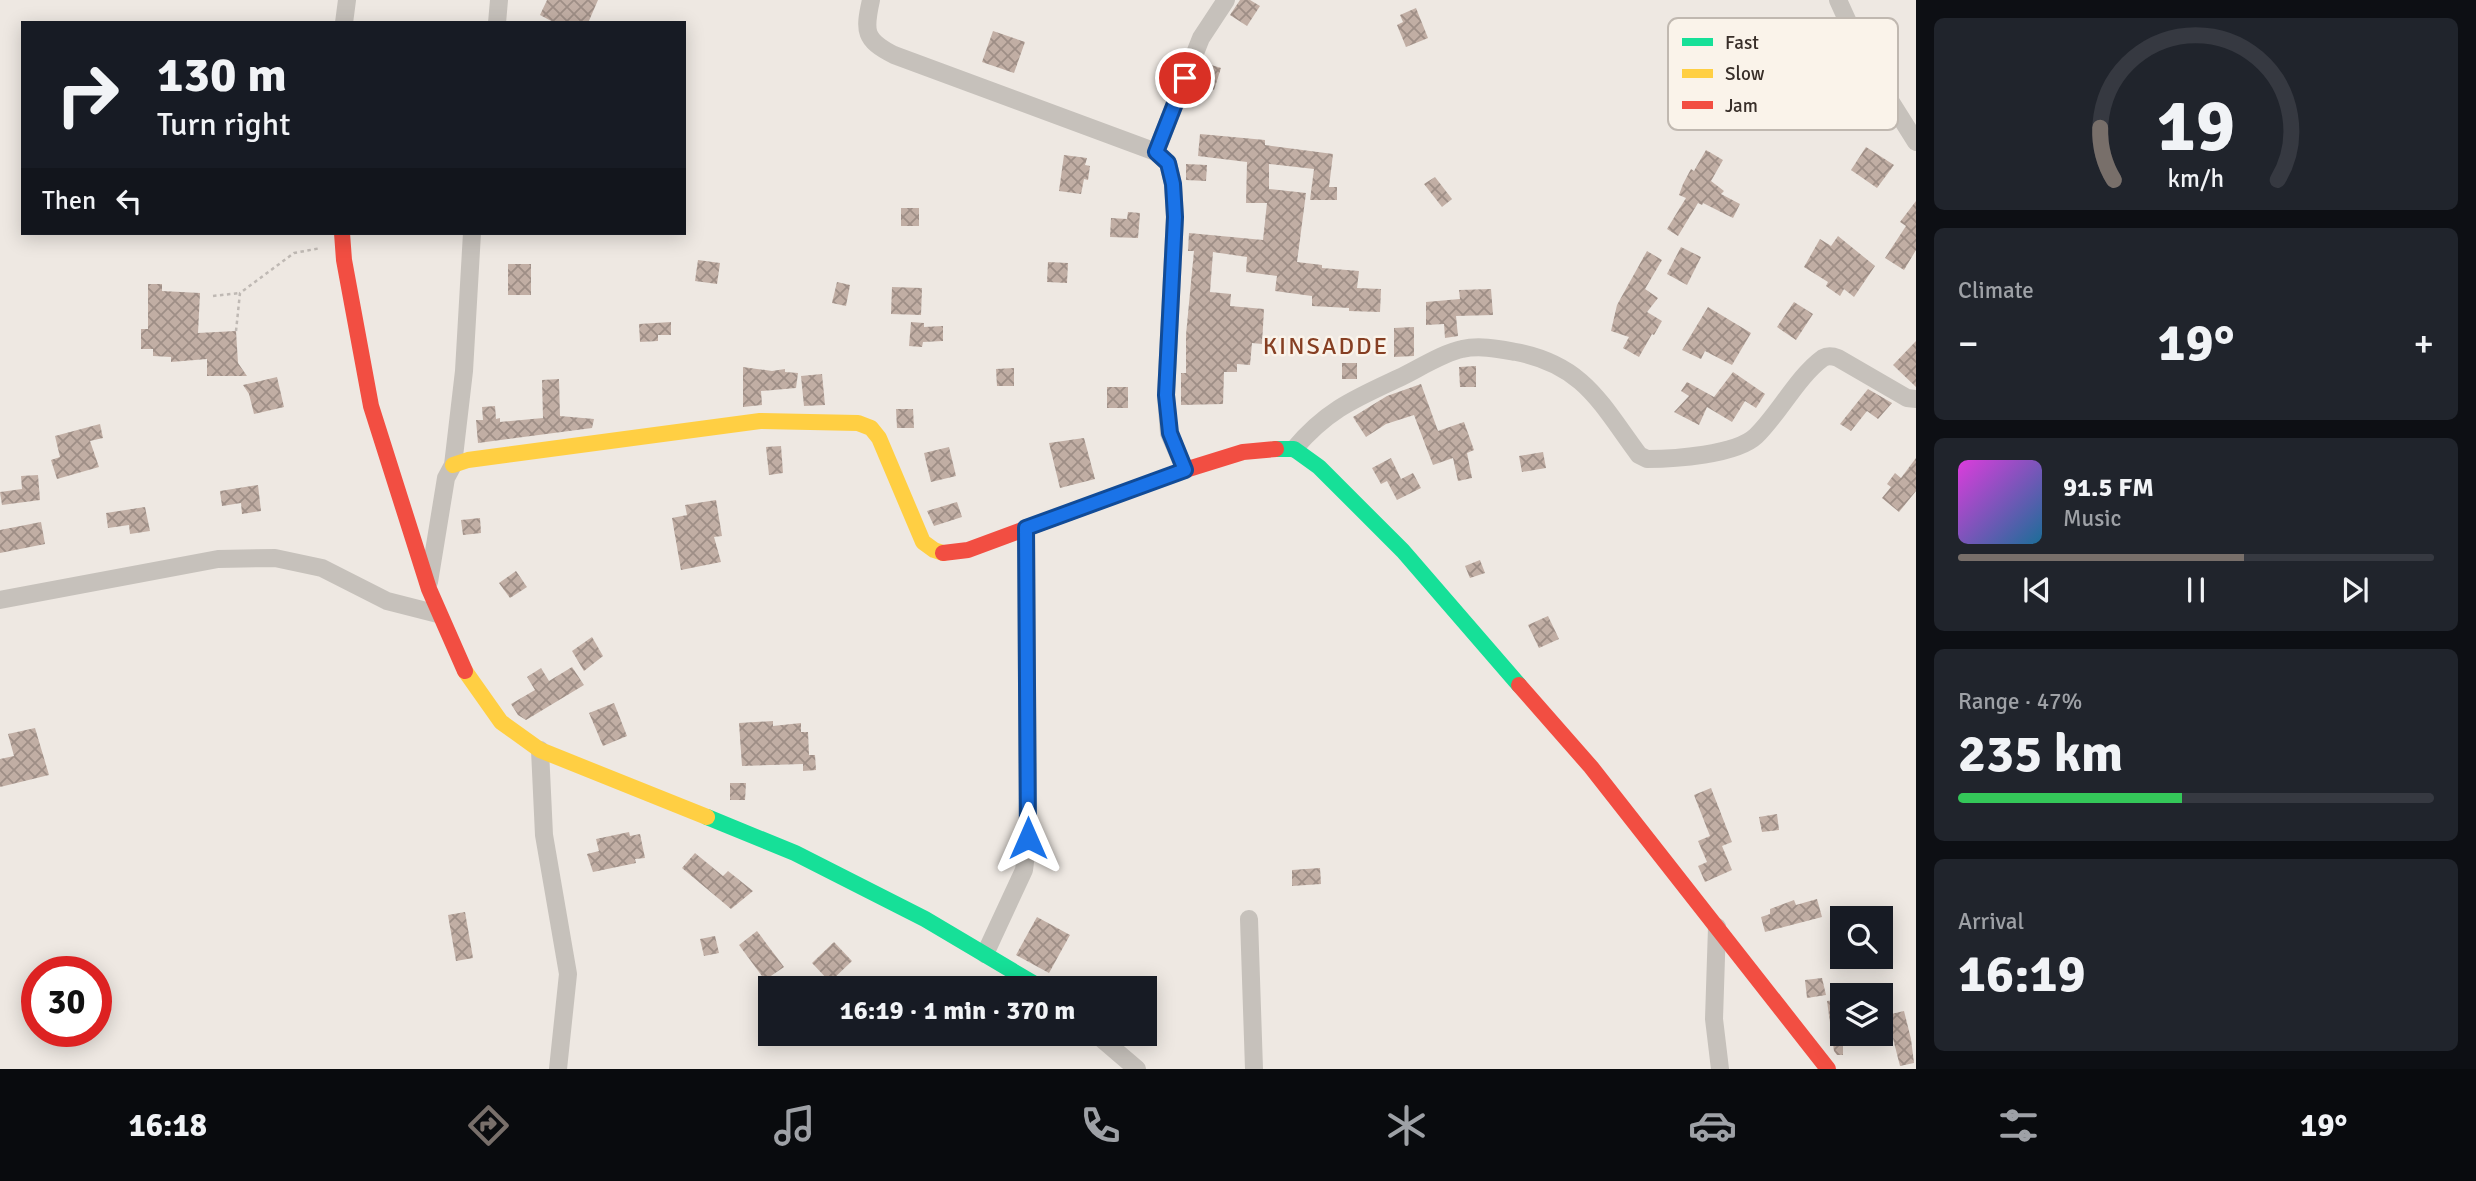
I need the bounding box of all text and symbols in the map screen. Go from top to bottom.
legend [1668,18,1898,130]
text: Fast [1725,31,1759,55]
text: 130 m [157,45,287,105]
pin [1155,48,1215,108]
icon: right [42,49,133,140]
icon: arrive [1166,59,1204,97]
text: Slow [1725,62,1765,86]
text: 19 [2157,82,2235,171]
text: Jam [1725,94,1758,118]
text: Turn right [157,105,290,144]
text: km/h [2168,163,2224,194]
icon: left [110,182,148,220]
text: Then [42,185,96,217]
text: Climate [1958,276,2034,305]
text: 19° [2158,311,2234,375]
text: − [1958,320,1979,367]
text: + [2413,320,2434,367]
district label: KINSADDE [1263,331,1389,361]
text: 91.5 FM [2063,472,2154,504]
text: Music [2063,504,2121,533]
icon: previous [2018,571,2056,609]
icon: pause [2177,571,2215,609]
icon: next [2336,571,2374,609]
text: Range · 47% [1958,687,2082,716]
text: 235 km [1958,722,2123,786]
position arrow [991,801,1065,875]
map controls [1830,906,1893,1046]
button: search [1830,906,1893,969]
text: Arrival [1958,907,2024,936]
text: 16:19 [1958,942,2086,1006]
speed limit sign: 30 [21,956,112,1047]
button: layers [1830,983,1893,1046]
text: 16:19 · 1 min · 370 m [840,995,1075,1027]
icon: directions [464,1101,513,1150]
icon: music [770,1101,819,1150]
icon: phone [1076,1101,1125,1150]
icon: climate [1382,1101,1431,1150]
icon: car [1688,1101,1737,1150]
icon: filters [1994,1101,2043,1150]
text: 16:18 [129,1106,207,1145]
text: 19° [2300,1106,2347,1145]

